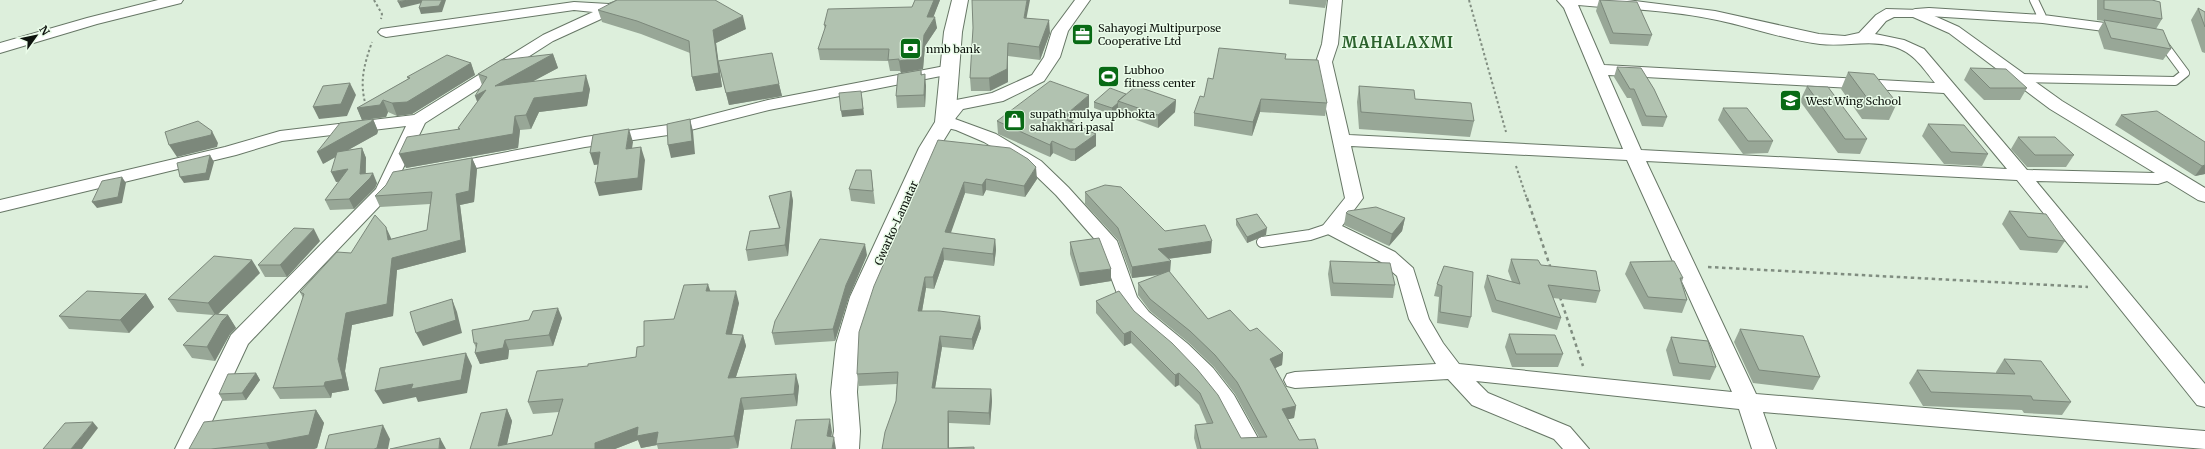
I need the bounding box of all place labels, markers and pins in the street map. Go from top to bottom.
office icon: Sahayogi Multipurpose Cooperative Ltd [1069,21,1095,47]
place label: Sahayogi Multipurpose Cooperative Ltd [1098,21,1221,48]
bank icon: nmb bank [898,36,924,62]
place label: nmb bank [926,42,980,56]
sports icon: Lubhoo fitness center [1096,63,1122,89]
place label: Lubhoo fitness center [1124,63,1196,90]
school or university icon: West Wing School [1778,88,1804,114]
place label: West Wing School [1805,94,1902,108]
shop icon: supath mulya upbhokta sahakhari pasal [1001,107,1027,133]
place label: supath mulya upbhokta sahakhari pasal [1030,107,1155,134]

